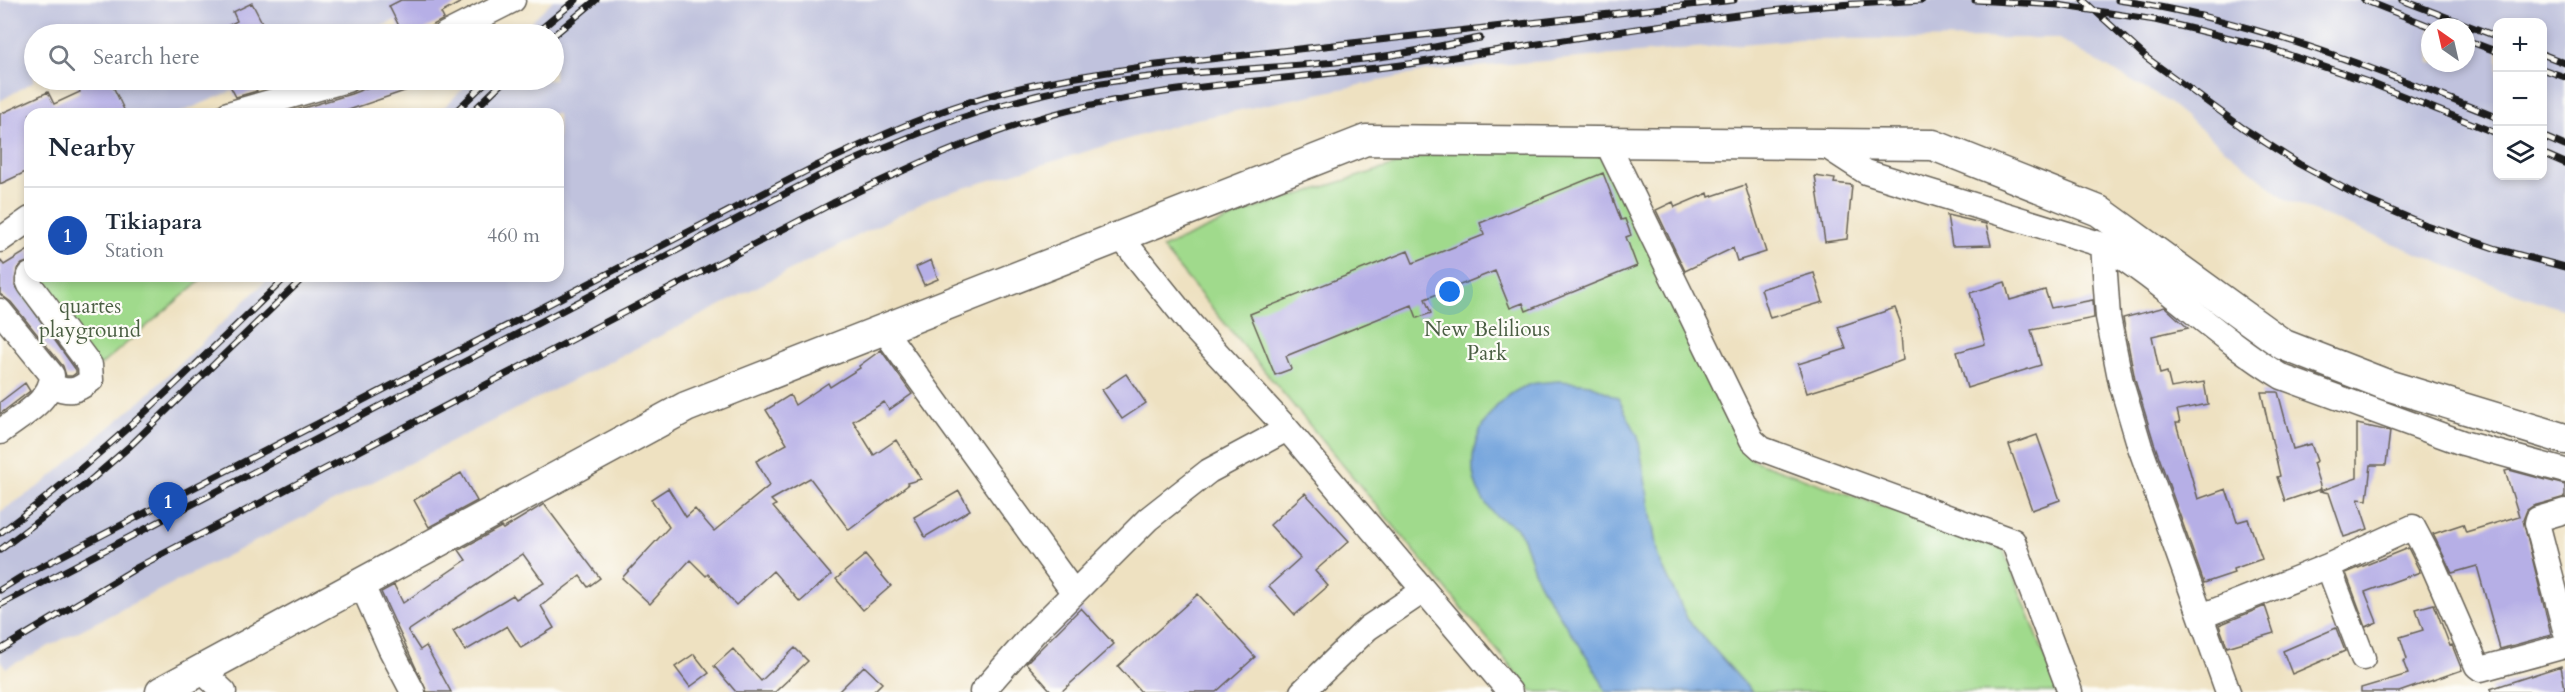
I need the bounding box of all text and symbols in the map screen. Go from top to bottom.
north arrow [2421,18,2475,72]
map controls [2493,18,2547,180]
button: + [2493,18,2547,72]
search box [24,24,564,90]
icon: search [45,41,78,74]
text: Search here [93,42,200,72]
button: − [2493,72,2547,126]
button: layers [2493,126,2547,180]
text: Nearby [48,130,136,165]
text: Tikiapara [105,207,202,237]
text: 1 [62,222,73,249]
text: 460 m [487,222,540,249]
text: Station [105,237,164,264]
your location [1435,277,1464,306]
park label: quartes playground [39,292,141,345]
park label: New Belilious Park [1424,315,1550,368]
pin: 1 [148,482,188,532]

